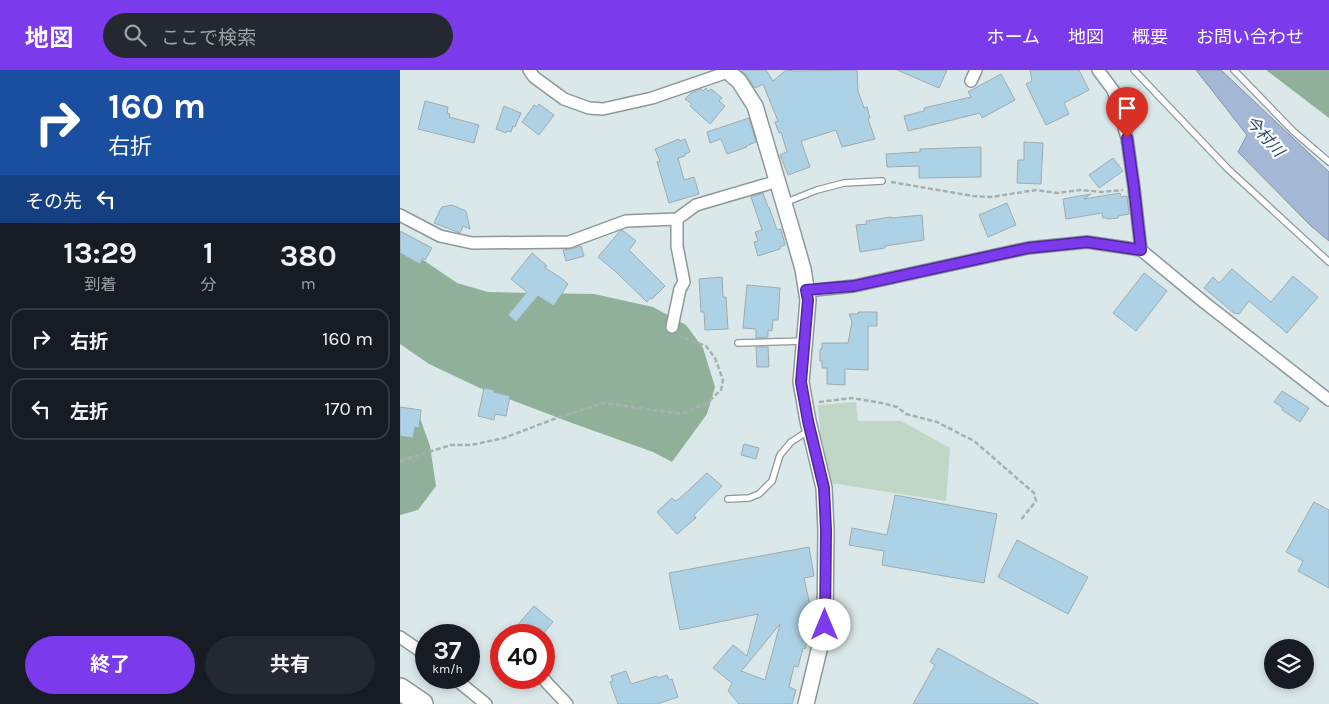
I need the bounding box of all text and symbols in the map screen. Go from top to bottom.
search box [103,13,453,58]
icon: search [121,21,149,49]
text: 地図 [25,24,73,52]
text: ホーム [987,26,1040,48]
text: 地図 [1068,26,1104,48]
text: 概要 [1132,26,1168,48]
text: お問い合わせ [1196,26,1304,48]
text: ここで検索 [161,27,256,49]
text: 160 m [108,86,206,127]
pin [1106,87,1148,138]
icon: right [25,90,90,155]
icon: arrive [1113,94,1141,122]
water label: 今村川 [1242,112,1289,162]
text: 右折 [108,134,152,160]
icon: left [92,185,120,213]
text: その先 [25,191,82,213]
text: 13:29 [63,235,137,271]
text: 1 [203,235,214,271]
text: 380 [280,238,337,274]
text: m [301,274,316,293]
text: 到着 [84,275,116,294]
text: 分 [200,275,216,294]
icon: right [27,325,55,353]
text: 160 m [322,328,373,350]
text: 右折 [70,331,108,353]
icon: left [27,395,55,423]
text: 170 m [324,398,373,420]
text: 左折 [70,401,108,423]
position arrow [798,598,850,650]
speed limit sign: 40 [490,624,555,689]
button: 終了 [25,636,195,694]
button: 共有 [205,636,375,694]
text: 37 [433,636,461,665]
map controls [1264,639,1314,689]
button: layers [1264,639,1314,689]
text: km/h [432,662,463,676]

